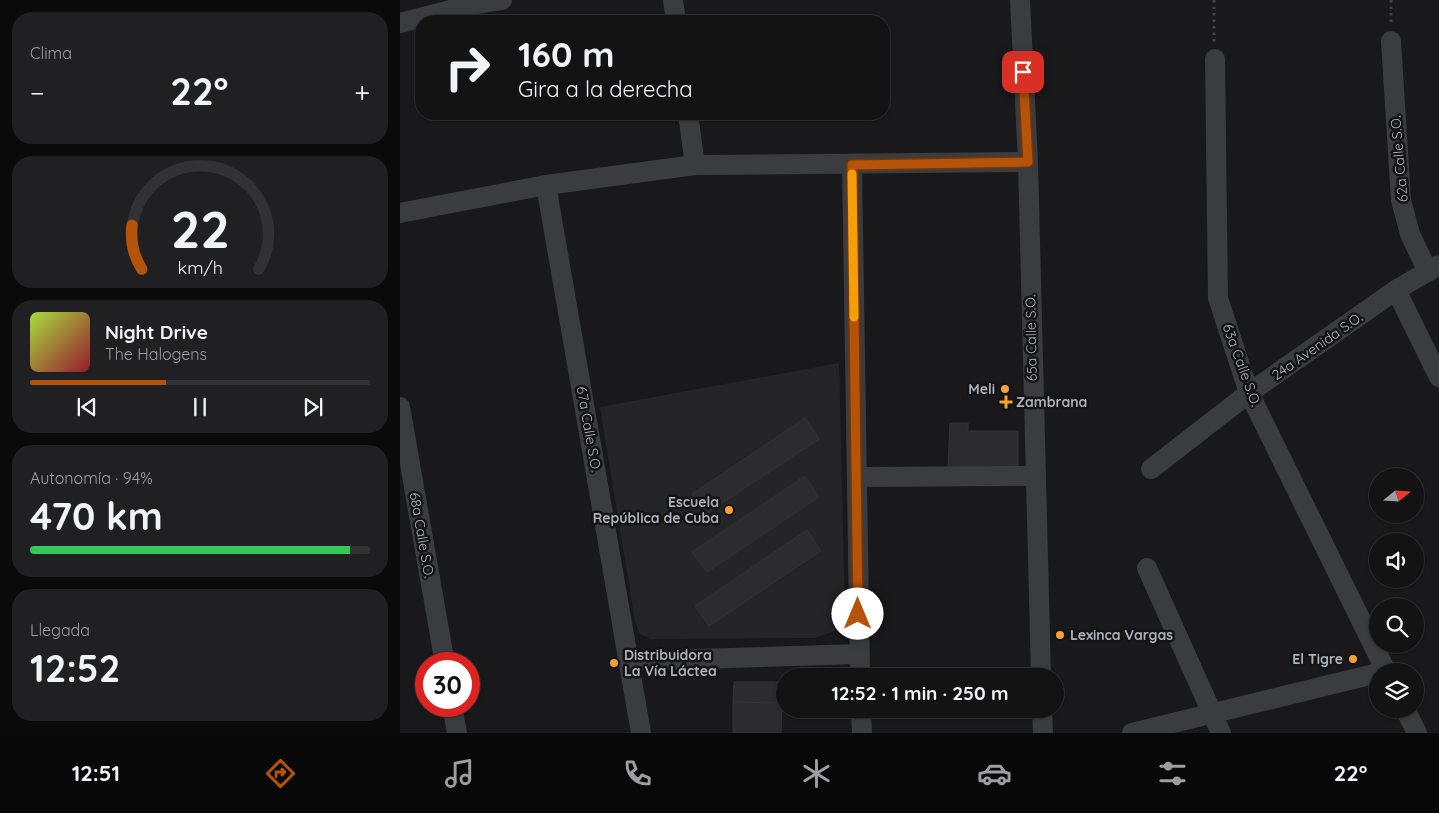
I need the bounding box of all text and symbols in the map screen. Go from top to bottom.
text: 160 m [518,32,615,76]
icon: right [435,35,500,100]
text: Clima [30,43,72,63]
pin [1002,51,1044,93]
icon: arrive [1009,58,1037,86]
text: 22° [170,67,228,115]
text: − [30,75,45,110]
text: + [354,75,370,110]
text: Gira a la derecha [518,75,693,103]
street label: 62a Calle S.O. [1386,115,1412,203]
text: 22 [170,196,230,261]
text: km/h [177,256,223,278]
street label: 65a Calle S.O. [1021,294,1041,382]
street label: 24a Avenida S.O. [1268,308,1366,384]
text: Night Drive [105,320,208,344]
street label: 63a Calle S.O. [1219,321,1265,409]
text: The Halogens [105,344,207,364]
place label: Meli [968,380,995,398]
marker: Meli [999,383,1011,395]
street label: 67a Calle S.O. [573,385,605,473]
icon: previous [73,393,101,421]
icon: pause [186,393,214,421]
icon: next [299,393,327,421]
place label: Zambrana [1016,393,1087,411]
marker: Zambrana [1000,396,1012,408]
text: Autonomía · 94% [30,468,153,488]
north arrow [1369,468,1424,522]
map controls [1369,468,1424,718]
street label: 68a Calle S.O. [406,491,438,579]
text: 470 km [30,492,163,540]
place label: Escuela República de Cuba [593,493,719,527]
marker: Escuela República de Cuba [723,504,735,516]
button: sound [1369,533,1424,588]
position arrow [831,587,883,639]
button: search [1369,598,1424,653]
text: Llegada [30,620,90,640]
place label: Lexinca Vargas [1070,626,1173,644]
marker: Lexinca Vargas [1054,629,1066,641]
text: 12:52 [30,644,120,692]
place label: Distribuidora La Vía Láctea [624,646,717,680]
place label: El Tigre [1292,650,1343,668]
speed limit sign: 30 [415,652,480,717]
marker: El Tigre [1347,653,1359,665]
marker: Distribuidora La Vía Láctea [608,657,620,669]
button: layers [1369,663,1424,718]
text: 12:52 · 1 min · 250 m [831,681,1009,705]
icon: directions [263,756,298,791]
icon: music [442,756,477,791]
icon: phone [620,756,655,791]
icon: climate [799,756,834,791]
icon: car [977,756,1012,791]
icon: filters [1155,756,1190,791]
text: 12:51 [72,759,120,787]
text: 22° [1334,759,1367,787]

